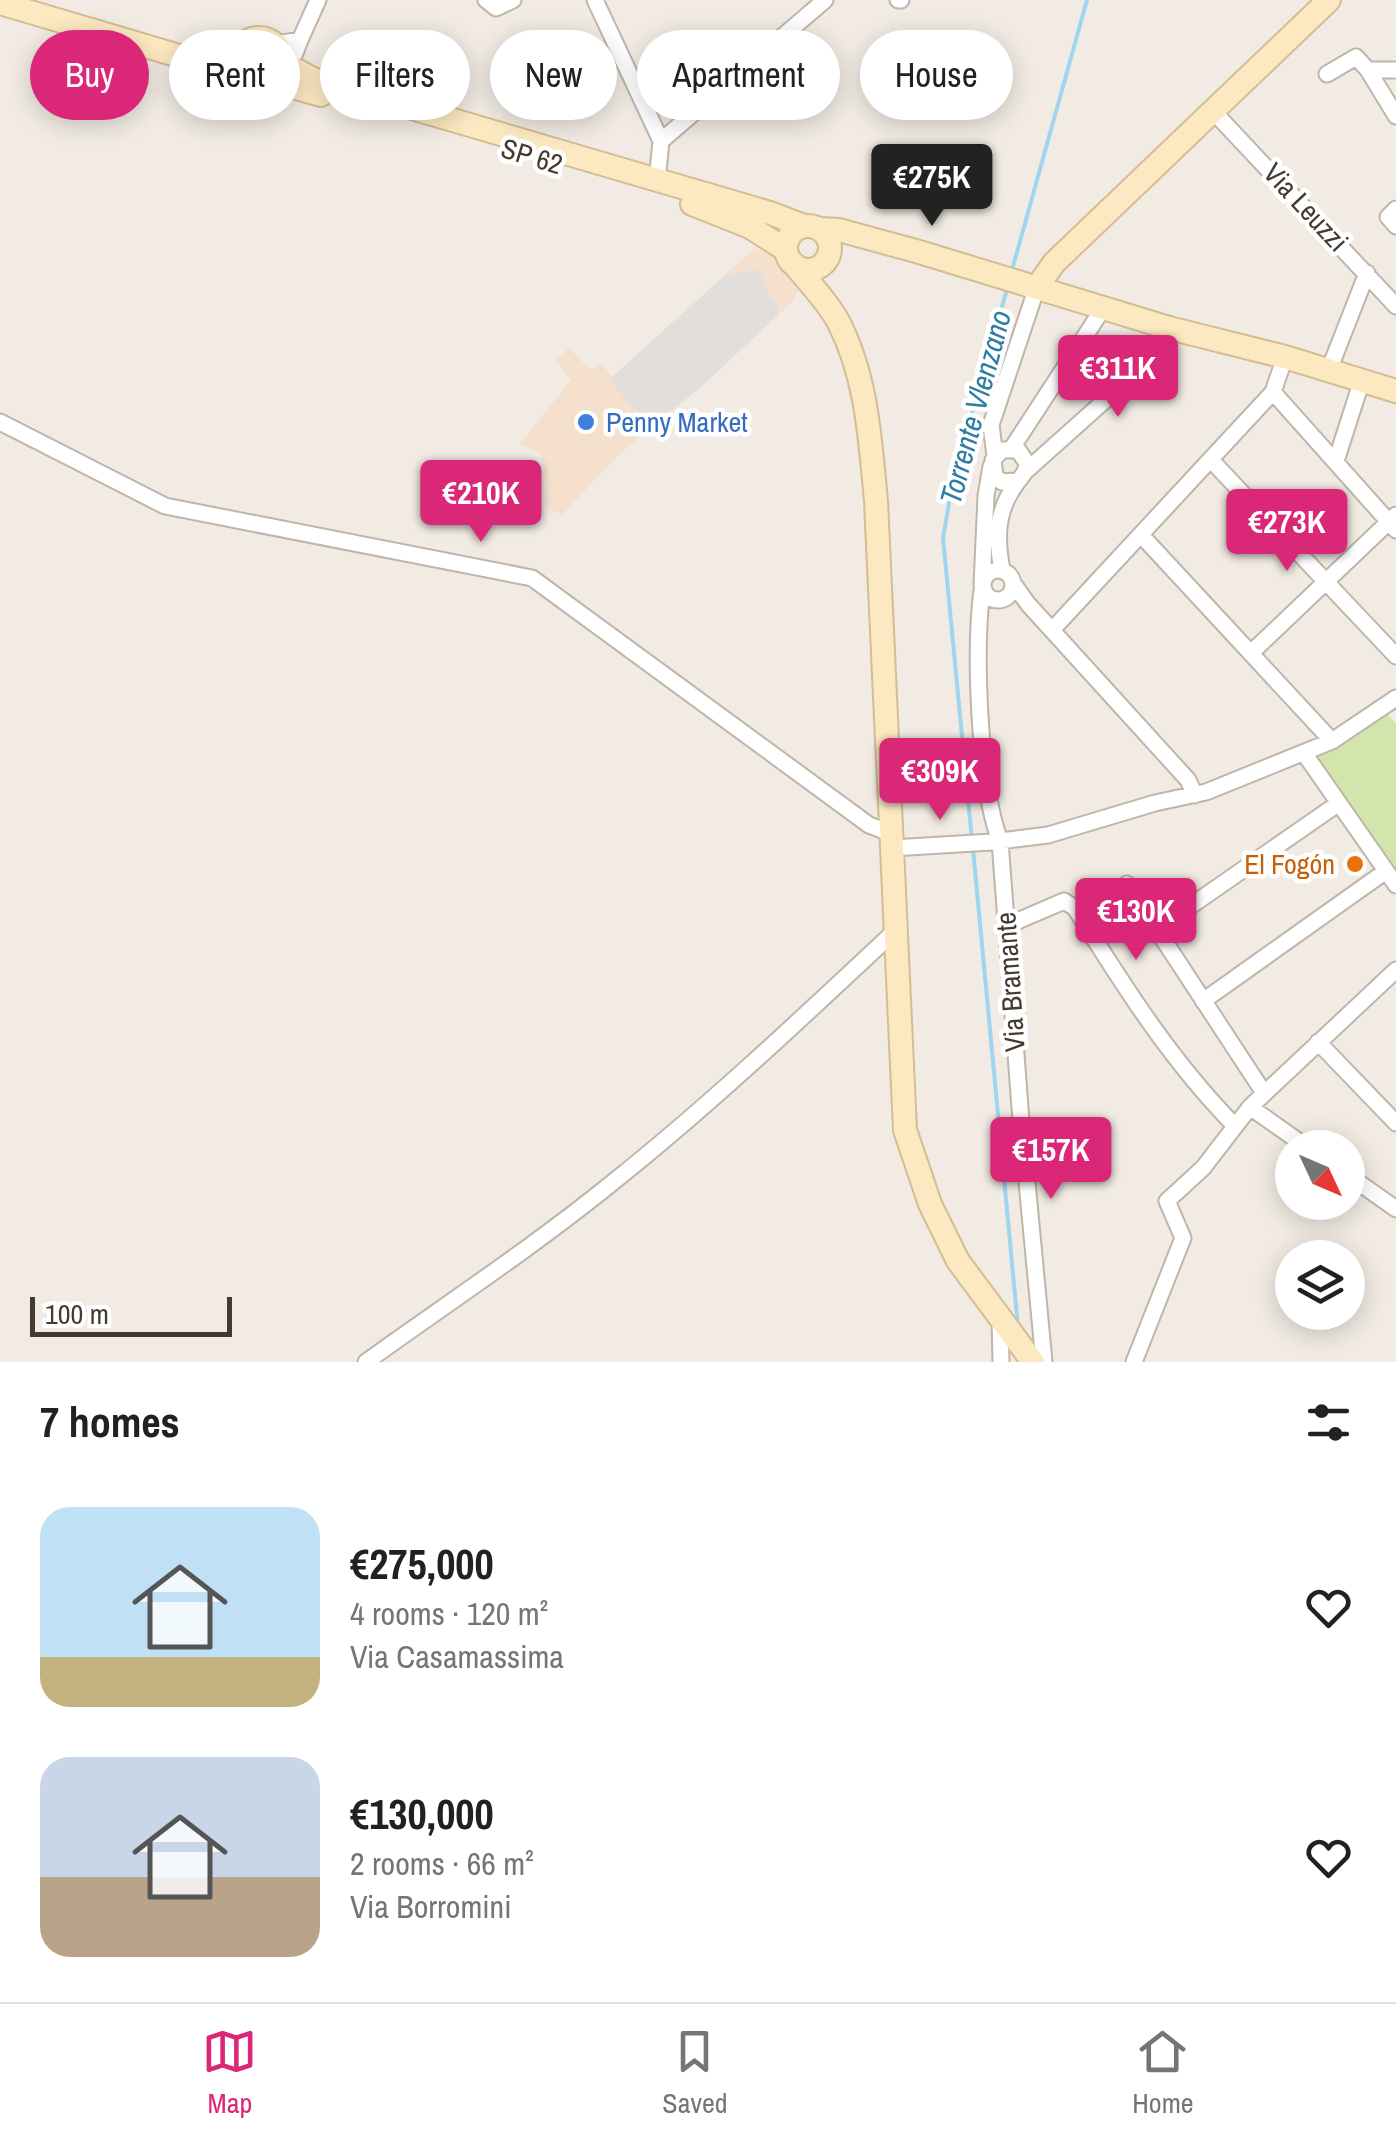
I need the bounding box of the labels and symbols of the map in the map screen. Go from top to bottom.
street label: SP 62 [497,129,567,183]
pin: €275K [862,144,1002,229]
street label: Via Leuzzi [1255,155,1357,259]
water label: Torrente Vlenzano [930,306,1020,508]
pin: €311K [1048,335,1188,420]
place label: Penny Market [606,403,748,441]
marker: Penny Market [575,411,597,433]
pin: €210K [411,460,551,545]
pin: €273K [1217,489,1357,574]
pin: €309K [870,738,1010,823]
place label: El Fogón [1244,845,1335,883]
marker: El Fogón [1344,853,1366,875]
pin: €130K [1066,878,1206,963]
street label: Via Bramante [986,911,1034,1053]
pin: €157K [981,1117,1121,1202]
north arrow [1275,1130,1365,1220]
scale bar [30,1292,232,1336]

